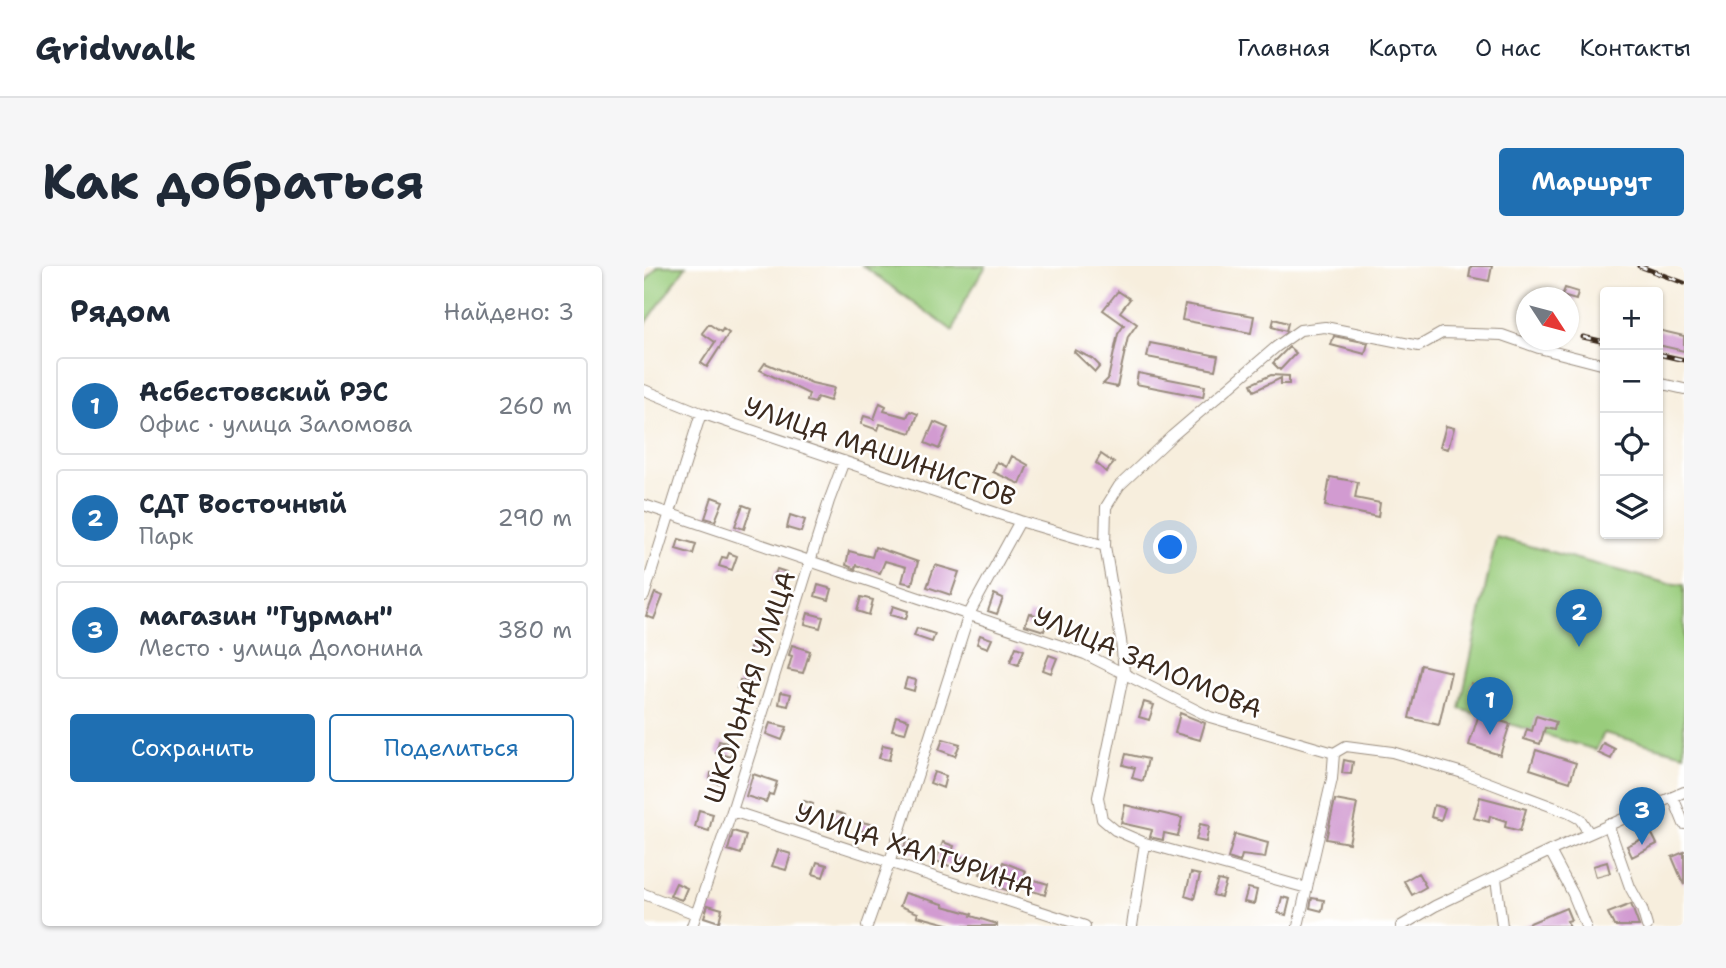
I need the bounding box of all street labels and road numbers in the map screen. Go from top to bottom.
street label: УЛИЦА МАШИНИСТОВ [740,388,1020,514]
street label: ШКОЛЬНАЯ УЛИЦА [695,566,803,808]
street label: УЛИЦА ЗАЛОМОВА [1028,598,1268,726]
street label: УЛИЦА ХАЛТУРИНА [791,794,1039,904]

